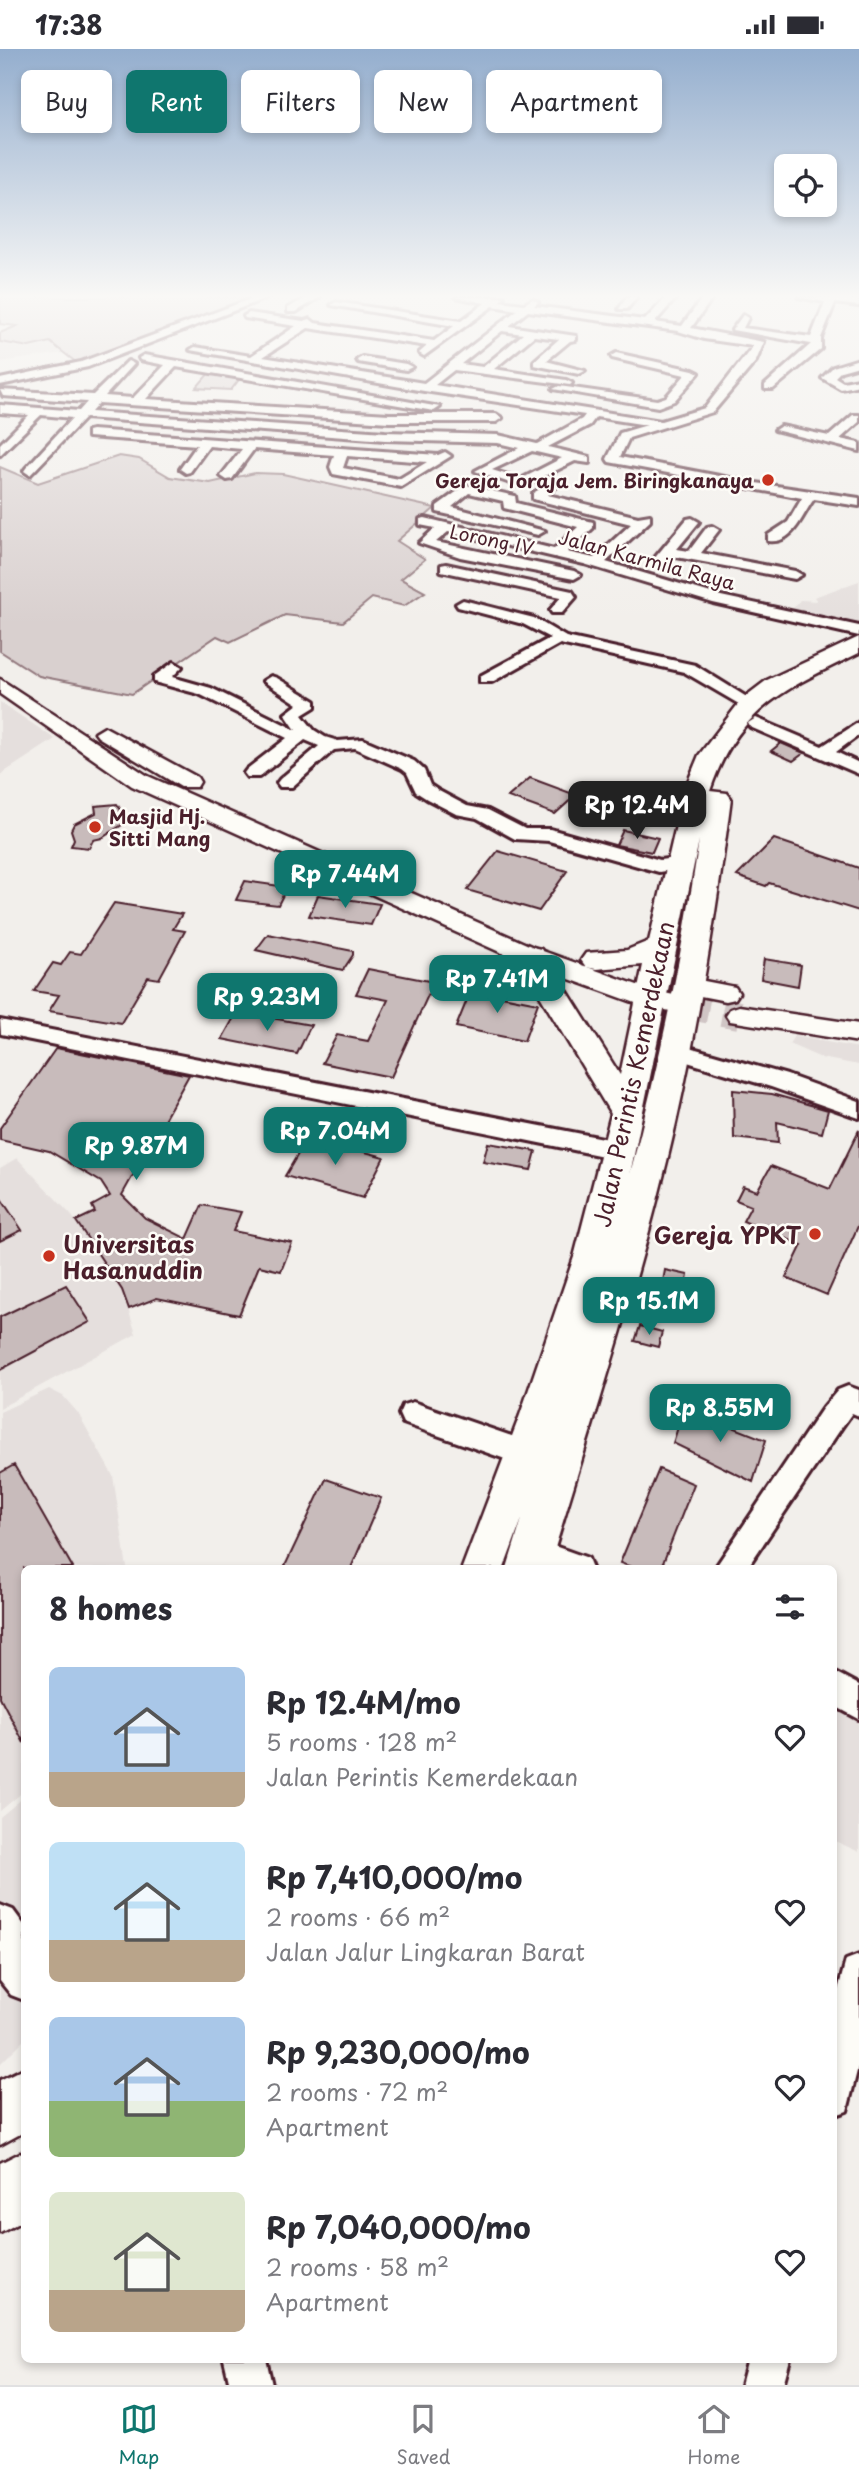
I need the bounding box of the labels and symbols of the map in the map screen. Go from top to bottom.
place label: Gereja Toraja Jem. Biringkanaya [435,466,754,494]
marker: Gereja Toraja Jem. Biringkanaya [760,472,776,488]
street label: Lorong IV [447,516,537,562]
street label: Jalan Karmila Raya [555,522,739,596]
pin: Rp 12.4M [565,781,709,841]
place label: Masjid Hj. Sitti Mang [109,802,210,852]
marker: Masjid Hj. Sitti Mang [87,819,103,835]
pin: Rp 7.44M [273,851,417,910]
street label: Jalan Perintis Kemerdekaan [583,918,683,1230]
pin: Rp 7.41M [425,955,569,1015]
pin: Rp 9.23M [195,974,339,1033]
pin: Rp 7.04M [263,1107,407,1167]
pin: Rp 9.87M [64,1123,208,1182]
place label: Gereja YPKT [654,1217,802,1252]
place label: Universitas Hasanuddin [63,1226,203,1287]
marker: Gereja YPKT [807,1226,823,1242]
marker: Universitas Hasanuddin [41,1248,57,1264]
pin: Rp 15.1M [577,1277,721,1337]
pin: Rp 8.55M [648,1385,792,1444]

